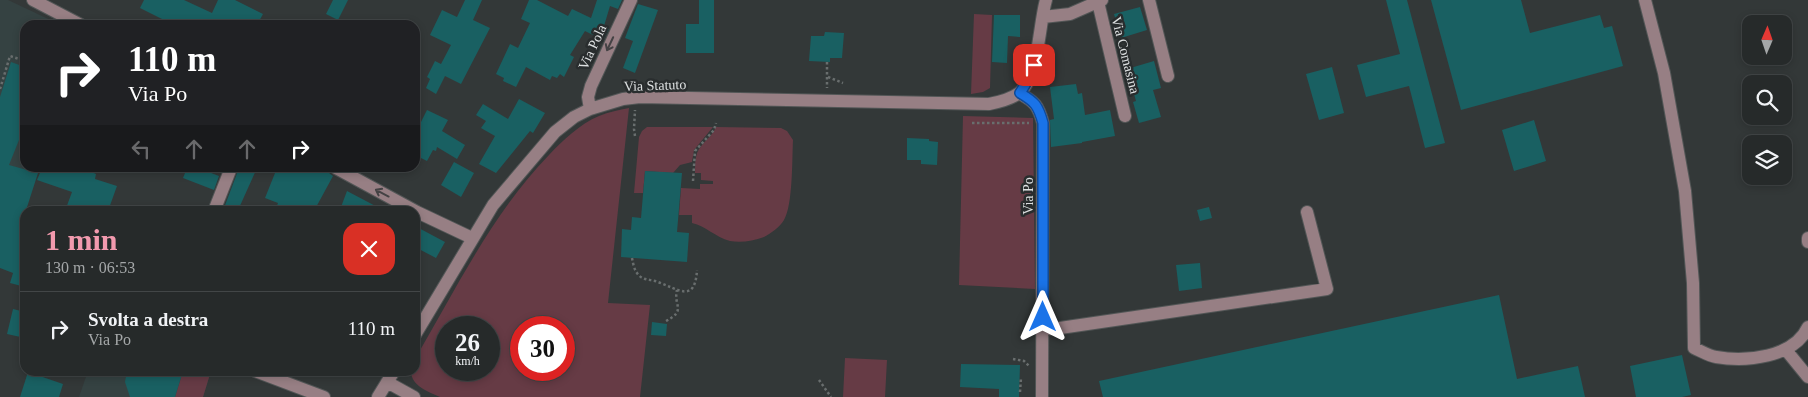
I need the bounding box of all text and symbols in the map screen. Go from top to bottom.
street label: Via Comasina [1109,15,1143,96]
north arrow [1742,15,1792,65]
map controls [1742,15,1792,185]
street label: Via Pola [576,22,610,72]
one-way arrow [605,36,615,51]
icon: right [45,40,110,105]
text: 110 m [128,40,216,79]
pin [1013,44,1055,86]
icon: arrive [1020,51,1048,79]
button: search [1742,75,1792,125]
street label: Via Statuto [624,77,687,94]
text: Via Po [128,81,187,106]
icon: left [127,135,155,163]
icon: ahead [180,135,208,163]
icon: ahead [233,135,261,163]
icon: right [286,135,314,163]
button: layers [1742,135,1792,185]
street label: Via Po [1021,177,1036,215]
one-way arrow [374,188,389,198]
text: 1 min [45,223,118,256]
button: close [343,223,395,275]
text: 130 m · 06:53 [45,259,135,276]
position arrow [1016,290,1068,342]
text: Svolta a destra [88,309,208,330]
icon: right [45,315,73,343]
speed limit sign: 30 [510,316,575,381]
text: 110 m [348,318,395,339]
text: 26 [455,329,480,356]
text: Via Po [88,331,131,348]
text: km/h [455,354,480,368]

